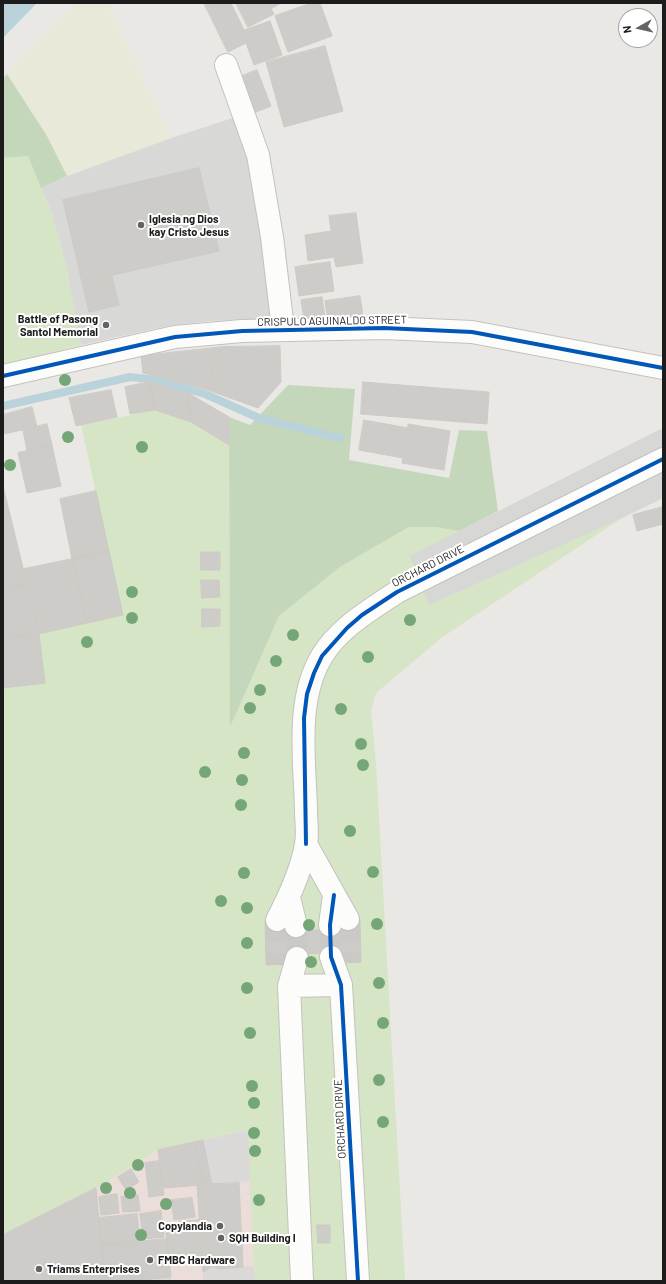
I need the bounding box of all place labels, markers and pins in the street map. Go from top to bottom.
place label: Iglesia ng Dios kay Cristo Jesus [149,212,229,238]
marker: Iglesia ng Dios kay Cristo Jesus [136,220,146,230]
place label: Battle of Pasong Santol Memorial [18,312,98,338]
marker: Battle of Pasong Santol Memorial [101,320,111,330]
place label: Copylandia [158,1219,212,1233]
marker: Copylandia [215,1221,225,1231]
place label: SQH Building I [229,1231,296,1245]
marker: SQH Building I [216,1233,226,1243]
place label: FMBC Hardware [158,1253,235,1267]
marker: FMBC Hardware [145,1255,155,1265]
place label: Triams Enterprises [47,1262,140,1276]
marker: Triams Enterprises [34,1264,44,1274]

